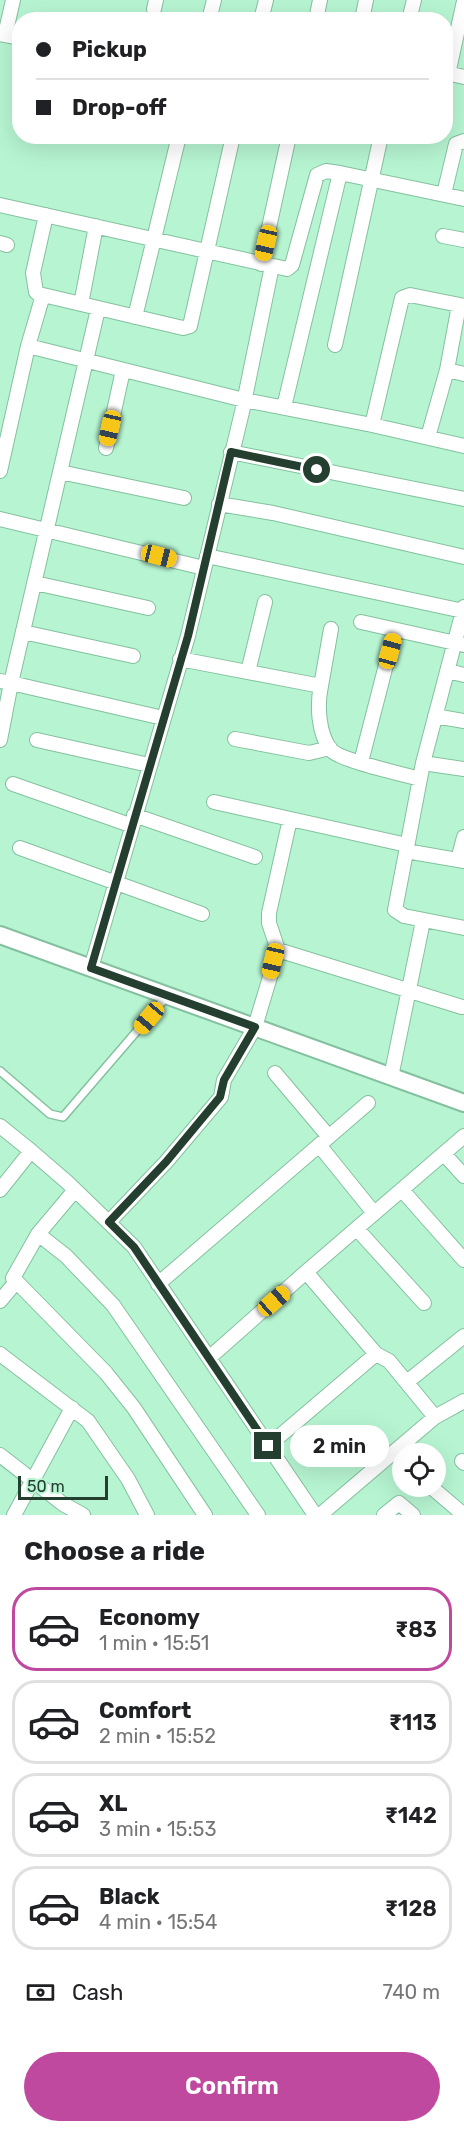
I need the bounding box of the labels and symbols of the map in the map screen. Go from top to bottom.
car [253,223,279,263]
car [97,408,123,448]
route start [303,456,330,483]
car [139,543,179,569]
car [377,631,403,671]
car [260,941,286,981]
car [131,998,167,1038]
car [255,1282,293,1320]
callout: 2 min [289,1425,388,1467]
route end [254,1432,281,1459]
scale bar [18,1473,108,1500]

